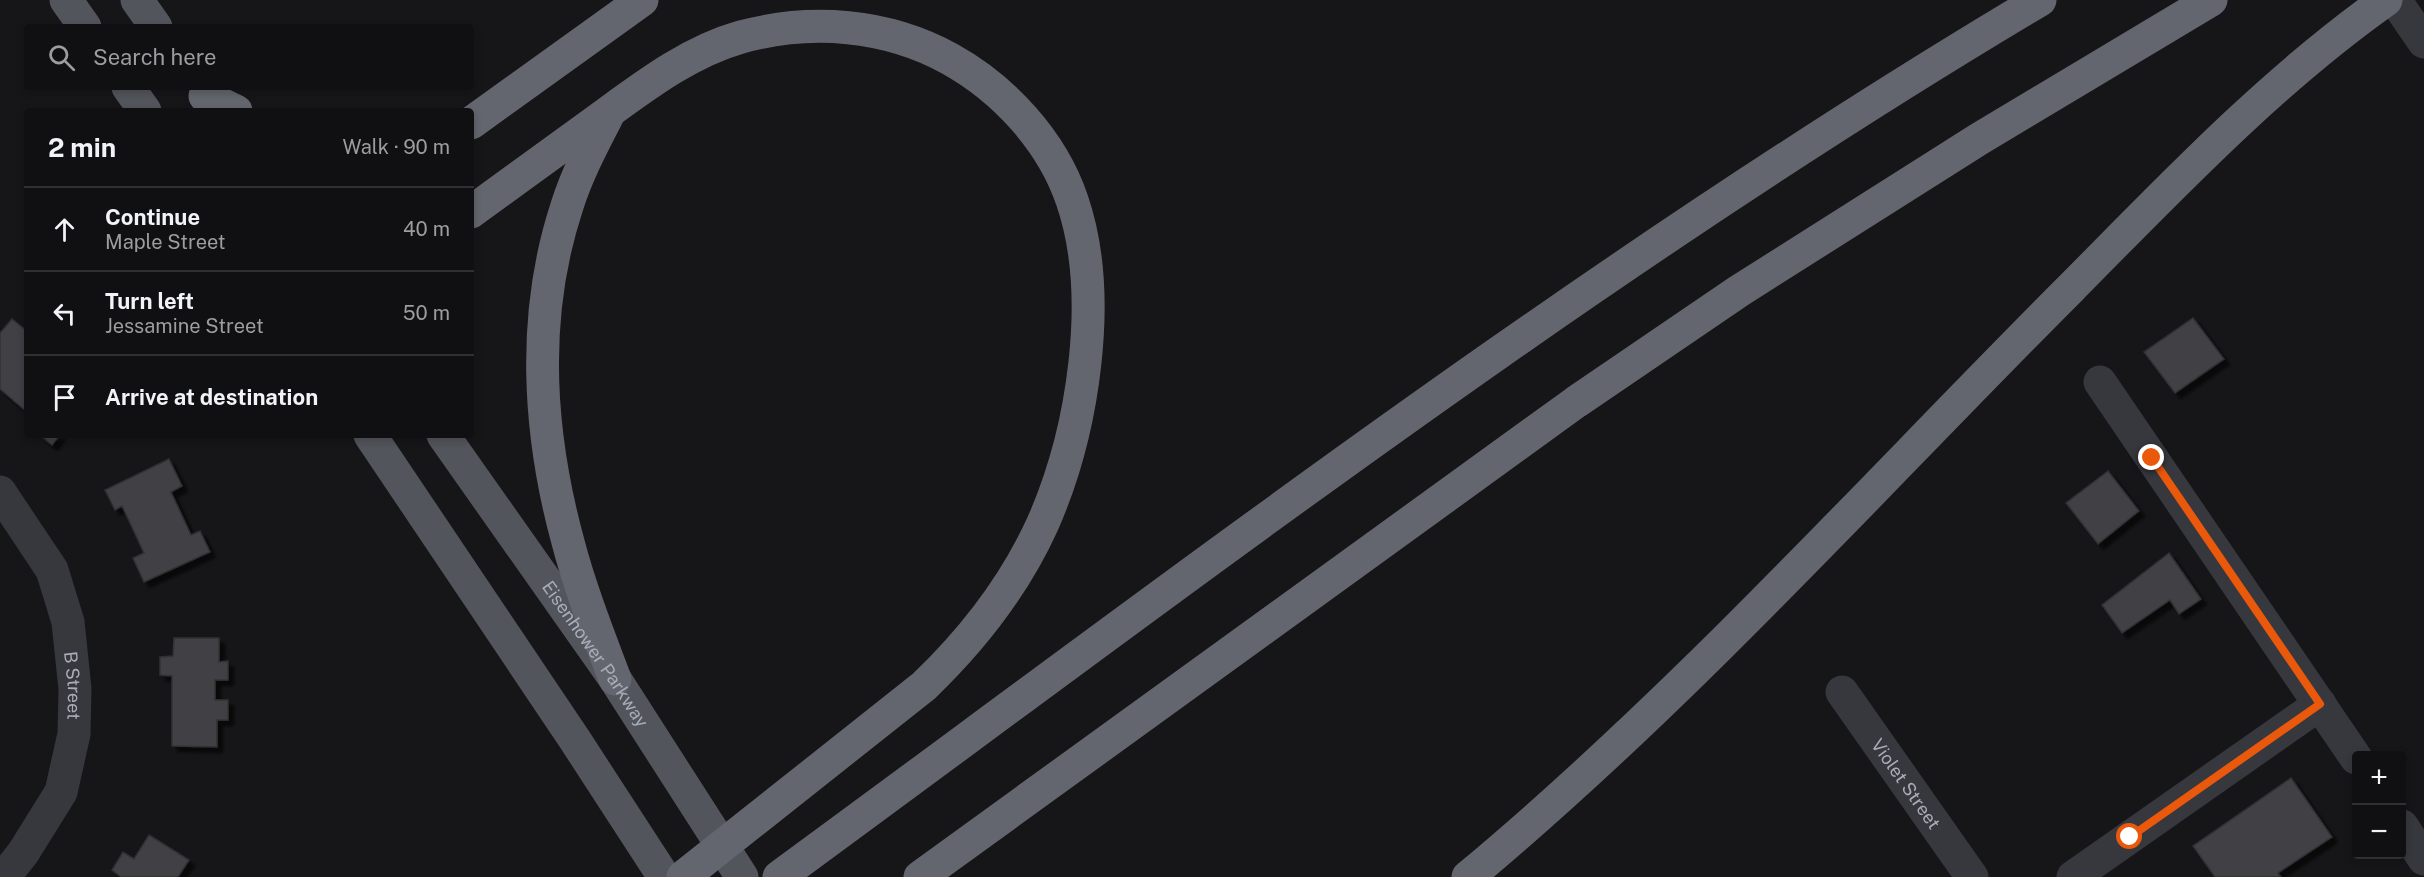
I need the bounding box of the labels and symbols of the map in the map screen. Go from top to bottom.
route end [2138,444,2164,470]
street label: Eisenhower Parkway [538,577,654,731]
street label: B Street [61,650,86,720]
street label: Violet Street [1867,734,1945,833]
route start [2116,823,2142,849]

